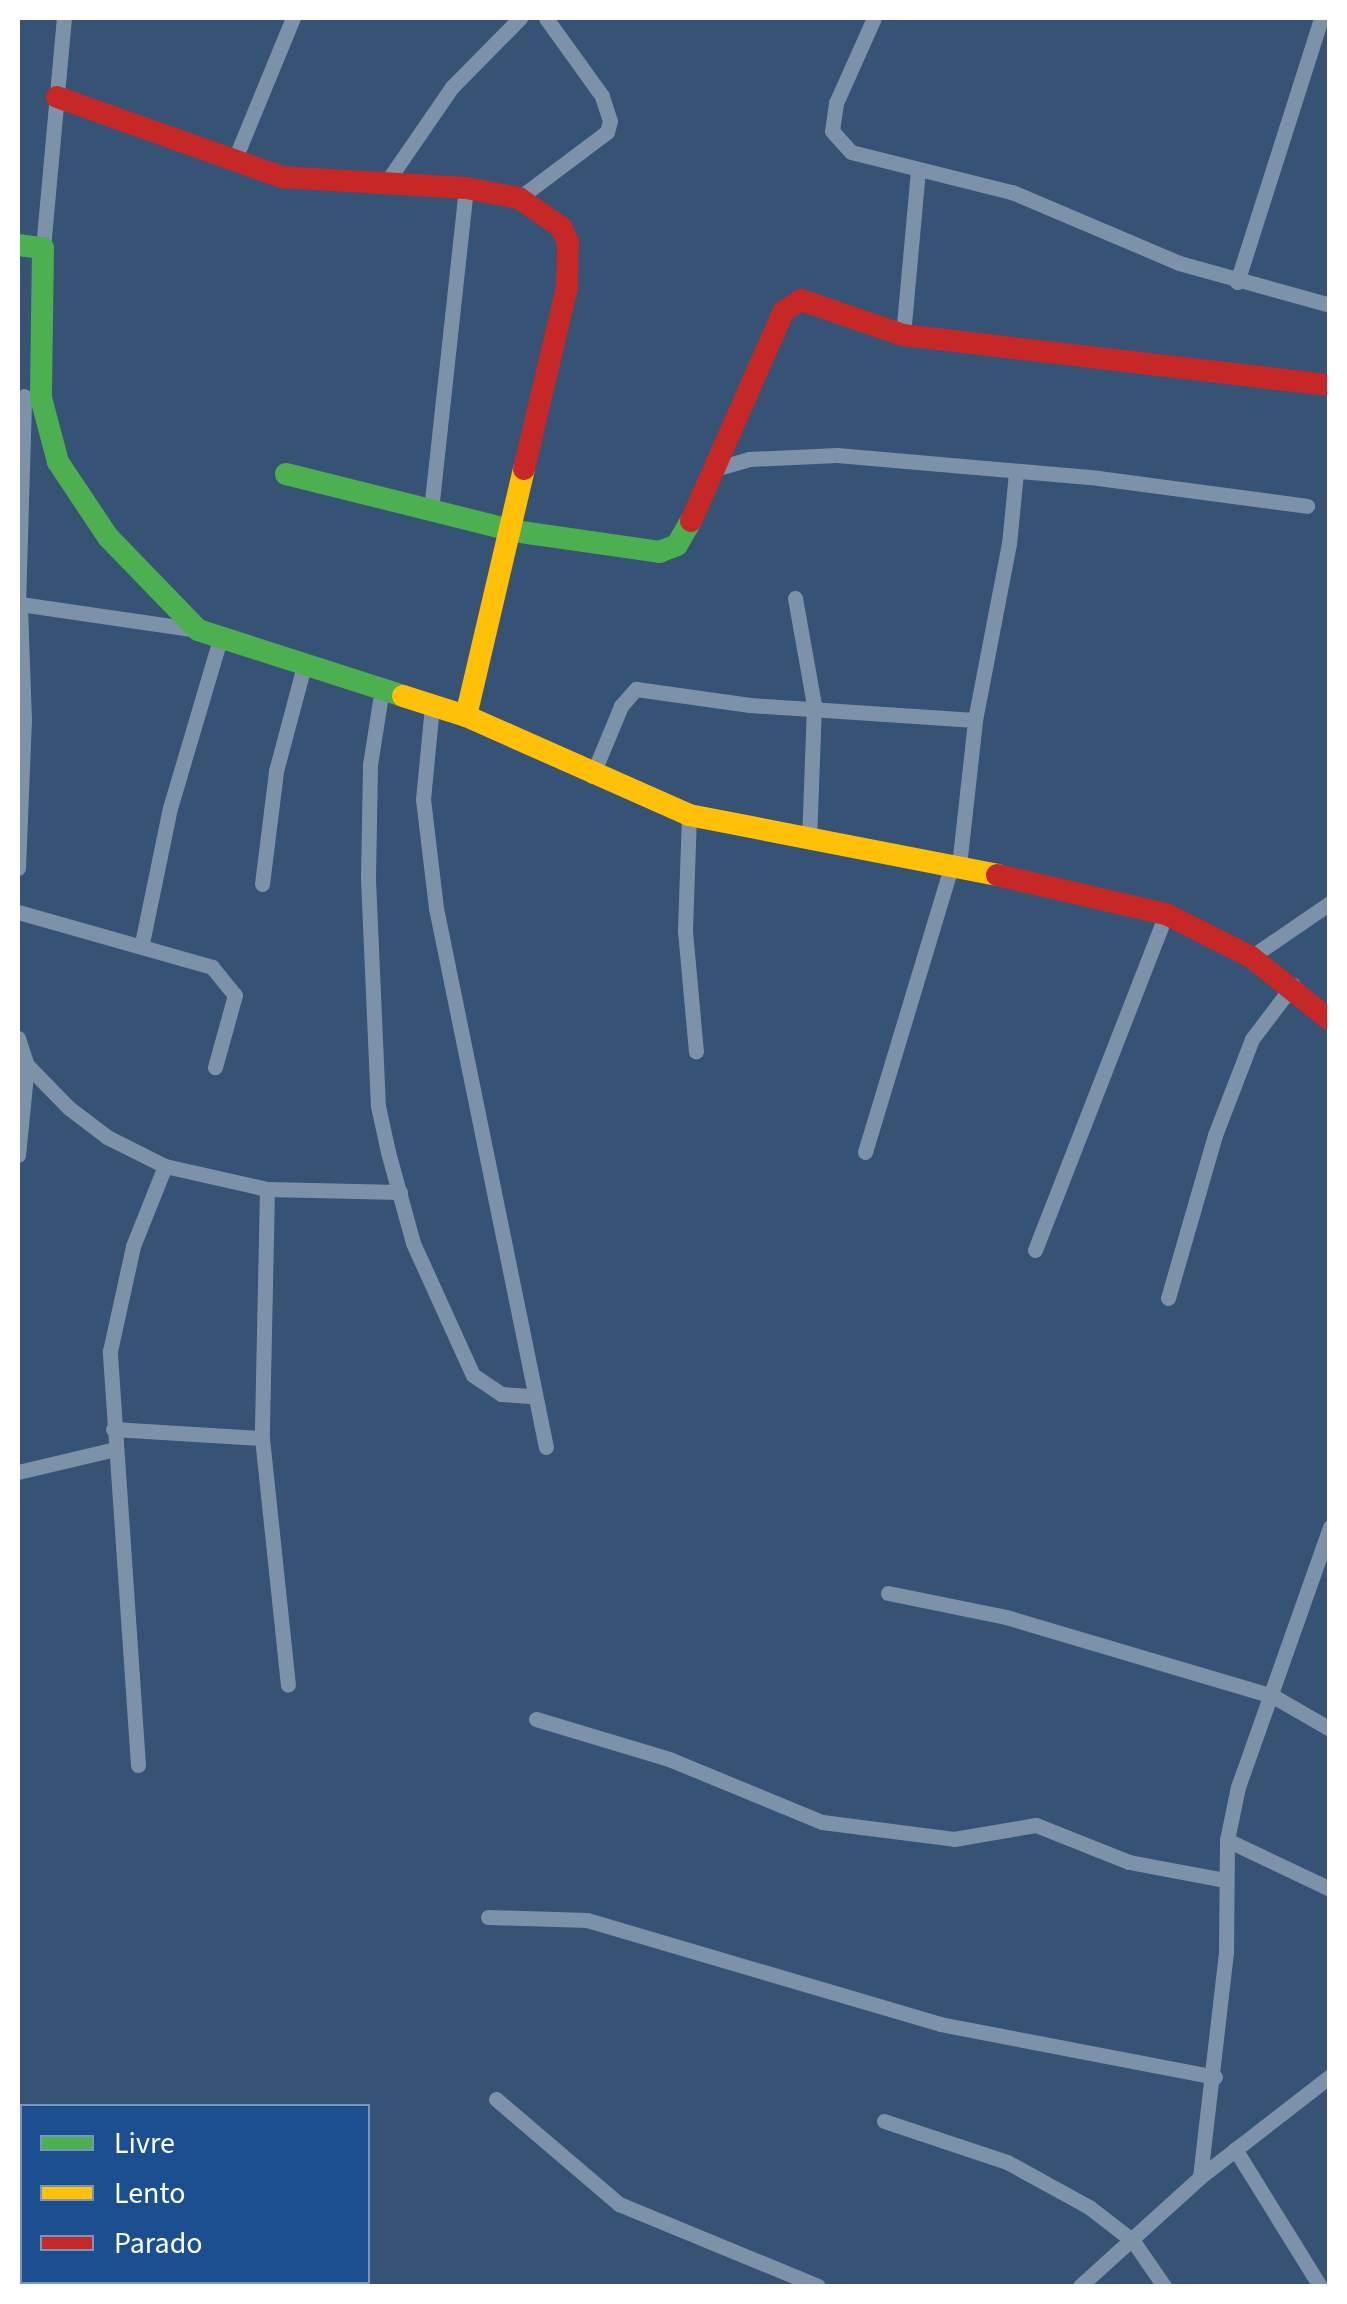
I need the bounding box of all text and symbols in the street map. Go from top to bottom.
legend [20,2104,370,2284]
text: Livre [114,2122,175,2165]
text: Lento [114,2172,186,2215]
text: Parado [114,2222,203,2265]

